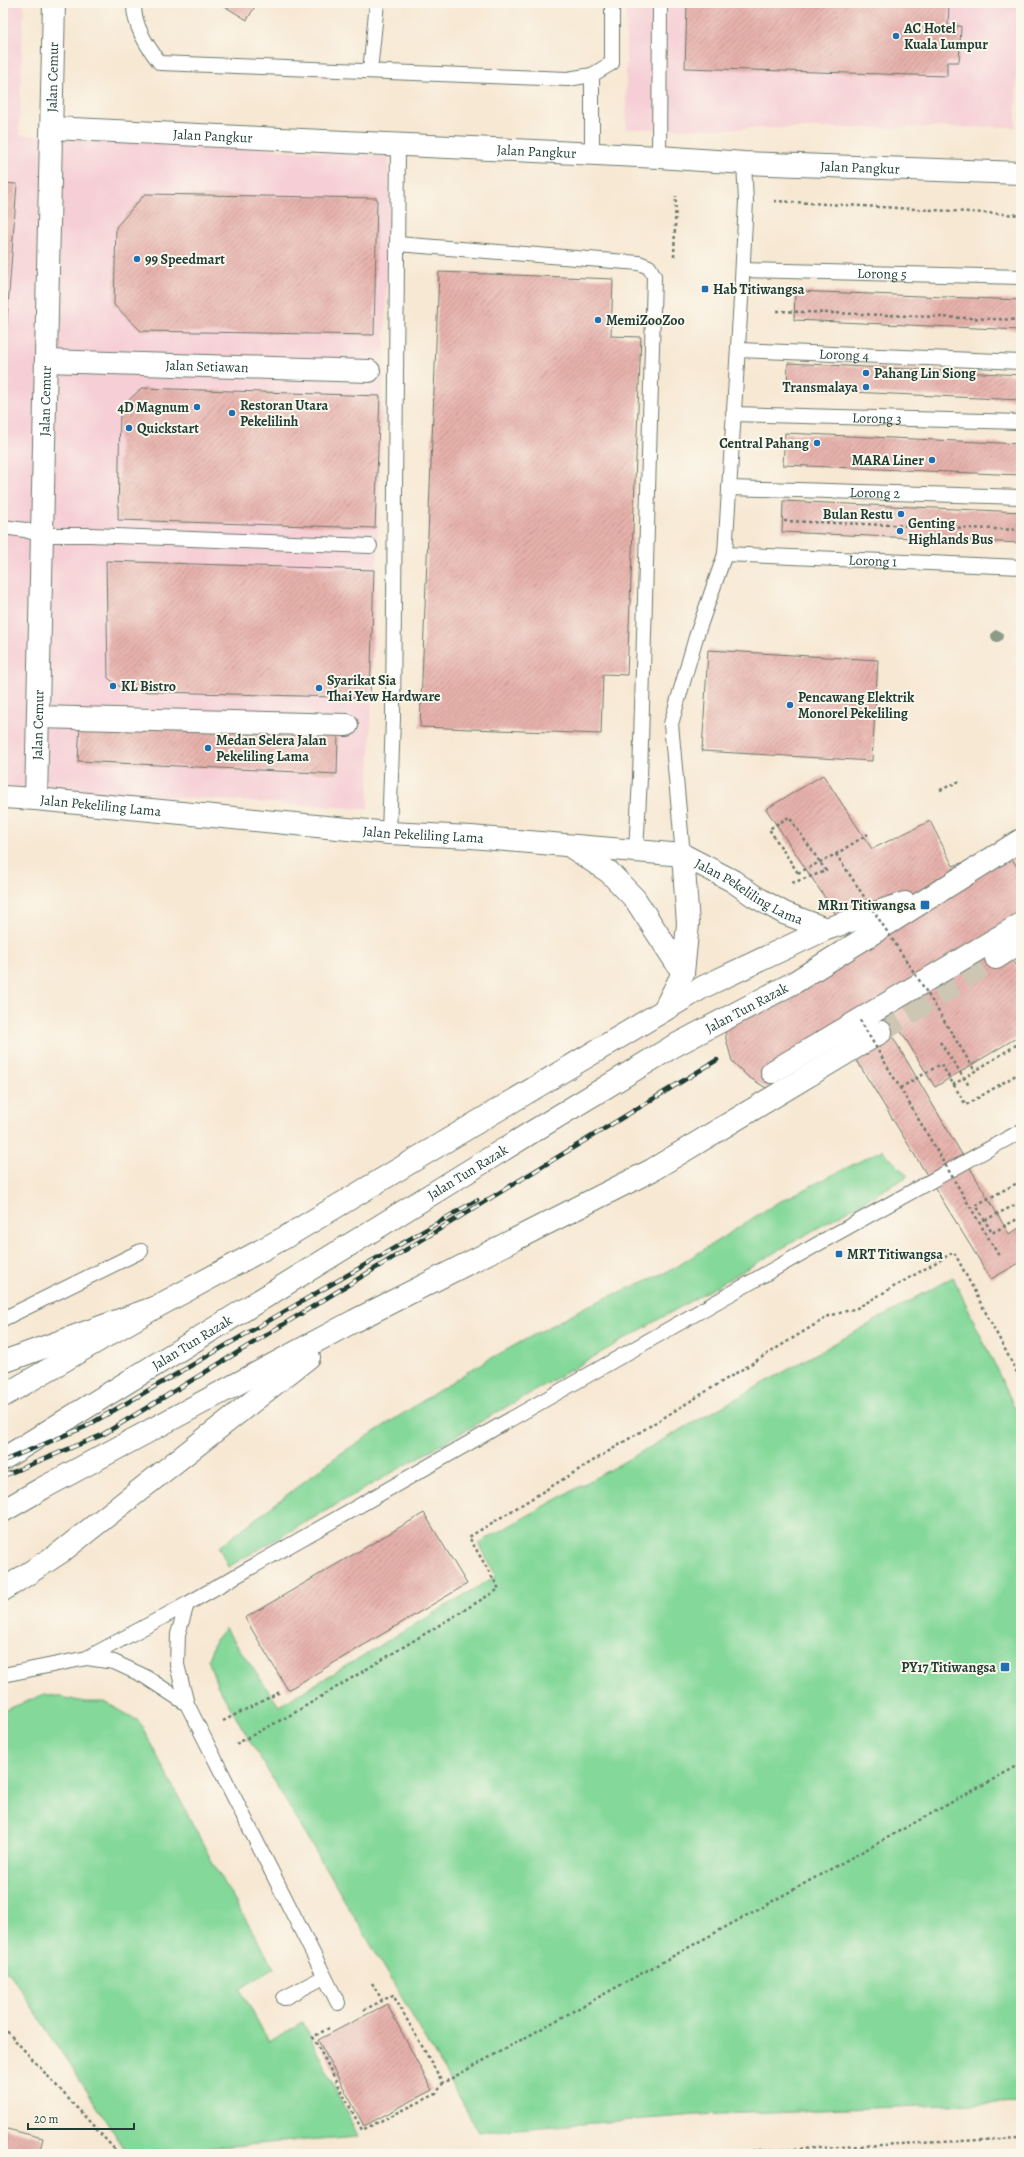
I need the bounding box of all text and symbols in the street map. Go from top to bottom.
place label: AC Hotel Kuala Lumpur [903,19,988,54]
marker: AC Hotel Kuala Lumpur [891,31,901,41]
street label: Jalan Cemur [43,41,63,113]
street label: Jalan Pangkur [173,125,254,148]
street label: Jalan Pangkur [496,140,577,163]
street label: Jalan Pangkur [820,157,901,179]
place label: 99 Speedmart [145,250,225,269]
marker: 99 Speedmart [132,254,142,264]
street label: Lorong 5 [857,264,907,284]
place label: Hab Titiwangsa [713,280,805,299]
marker: Hab Titiwangsa [700,284,710,294]
place label: MemiZooZoo [606,311,685,330]
marker: MemiZooZoo [593,315,603,325]
street label: Lorong 4 [818,344,869,366]
street label: Jalan Setiawan [165,356,249,377]
place label: Pahang Lin Siong [874,364,977,383]
street label: Jalan Cemur [35,365,56,437]
marker: Pahang Lin Siong [861,368,871,378]
place label: Transmalaya [782,378,858,397]
marker: Transmalaya [861,382,871,392]
place label: Restoran Utara Pekelilinh [240,396,329,431]
place label: 4D Magnum [117,398,189,417]
marker: 4D Magnum [192,402,202,412]
marker: Restoran Utara Pekelilinh [227,408,237,418]
street label: Lorong 3 [852,408,902,429]
place label: Quickstart [137,419,199,438]
marker: Quickstart [124,423,134,433]
place label: Central Pahang [719,434,810,453]
marker: Central Pahang [812,438,822,448]
place label: MARA Liner [852,451,924,470]
marker: MARA Liner [927,455,937,465]
street label: Lorong 2 [849,483,901,503]
place label: Bulan Restu [823,505,893,524]
marker: Bulan Restu [896,509,906,519]
place label: Genting Highlands Bus [908,514,994,549]
marker: Genting Highlands Bus [895,526,905,536]
street label: Lorong 1 [848,550,898,572]
place label: Syarikat Sia Thai Yew Hardware [327,671,441,706]
place label: KL Bistro [121,677,176,696]
marker: KL Bistro [108,681,118,691]
marker: Syarikat Sia Thai Yew Hardware [314,683,324,693]
place label: Pencawang Elektrik Monorel Pekeliling [798,688,915,723]
street label: Jalan Cemur [28,689,48,760]
marker: Pencawang Elektrik Monorel Pekeliling [785,700,795,710]
place label: Medan Selera Jalan Pekeliling Lama [216,731,327,766]
marker: Medan Selera Jalan Pekeliling Lama [203,743,213,753]
street label: Jalan Pekeliling Lama [39,790,162,821]
street label: Jalan Pekeliling Lama [362,822,485,848]
street label: Jalan Pekeliling Lama [691,854,806,929]
place label: MR11 Titiwangsa [818,896,916,915]
marker: MR11 Titiwangsa [919,899,931,911]
street label: Jalan Tun Razak [702,978,792,1038]
street label: Jalan Tun Razak [424,1140,511,1204]
place label: MRT Titiwangsa [847,1245,943,1264]
marker: MRT Titiwangsa [834,1249,844,1259]
street label: Jalan Tun Razak [148,1311,236,1375]
place label: PY17 Titiwangsa [901,1658,996,1677]
marker: PY17 Titiwangsa [999,1661,1011,1673]
scale bar [28,2105,134,2131]
text: 20 m [34,2111,58,2127]

